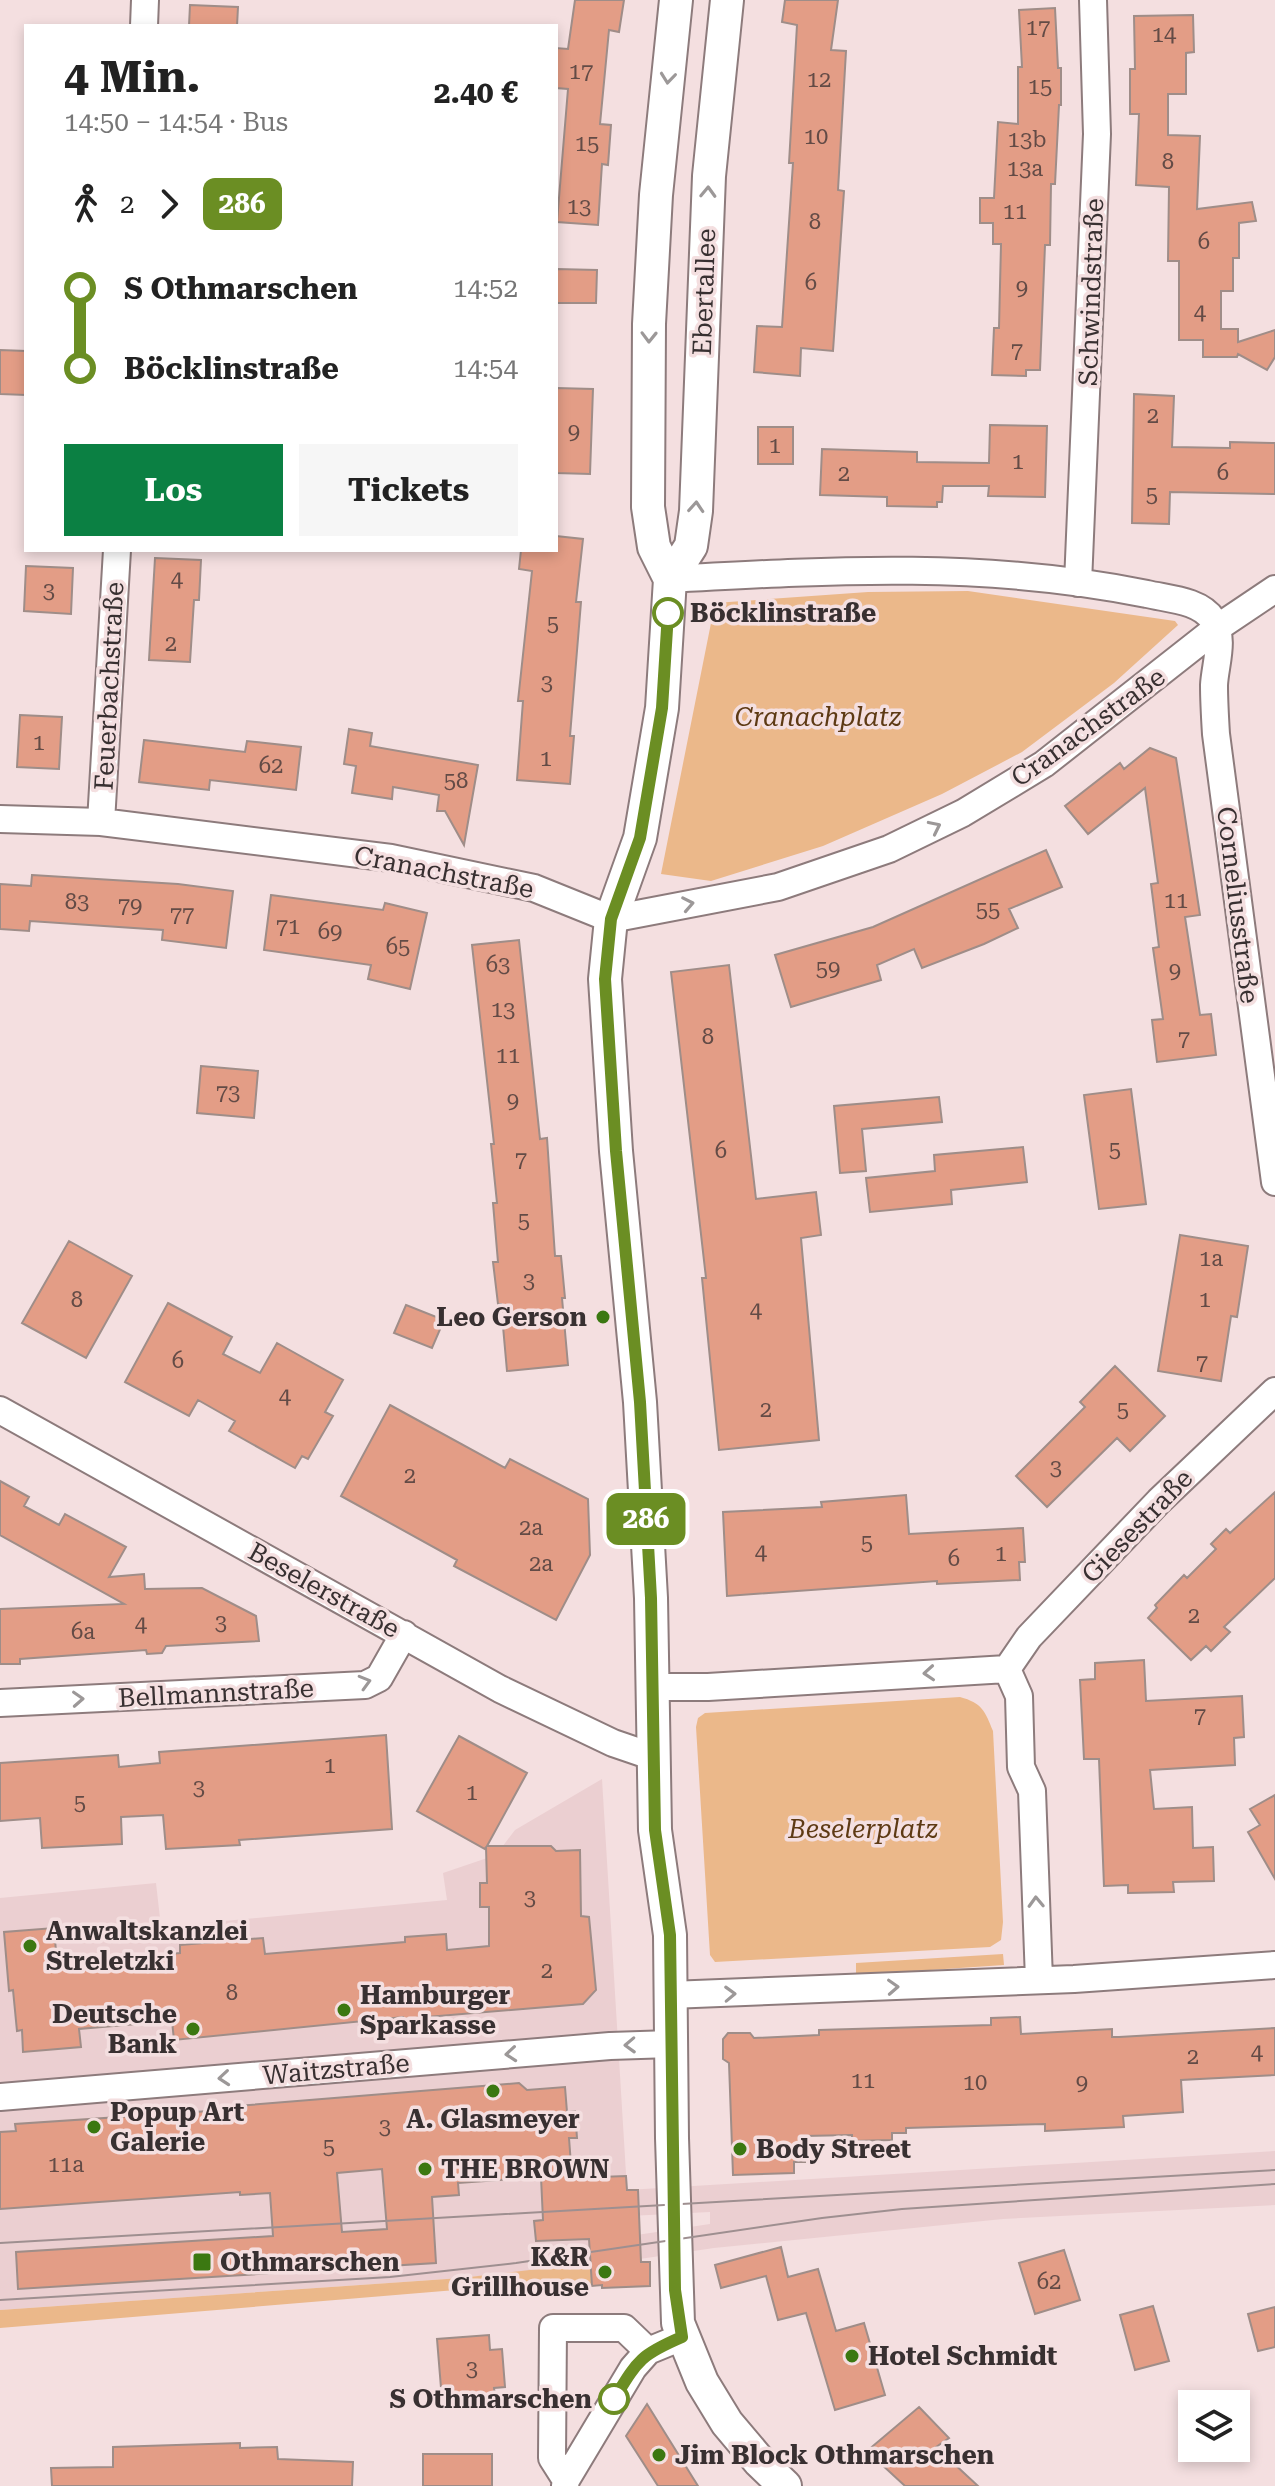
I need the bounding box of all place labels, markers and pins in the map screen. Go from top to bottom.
marker: Böcklinstraße [653,598,683,628]
place label: Böcklinstraße [690,598,876,628]
place label: Leo Gerson [436,1302,587,1332]
marker: Leo Gerson [594,1308,612,1326]
place label: Anwaltskanzlei Streletzki [46,1916,248,1976]
marker: Anwaltskanzlei Streletzki [21,1937,39,1955]
place label: Hamburger Sparkasse [360,1980,511,2040]
place label: Deutsche Bank [52,1999,177,2059]
marker: Hamburger Sparkasse [335,2001,353,2019]
marker: Deutsche Bank [184,2020,202,2038]
marker: A. Glasmeyer [484,2082,502,2100]
place label: Popup Art Galerie [110,2097,245,2157]
place label: A. Glasmeyer [406,2104,580,2134]
marker: Popup Art Galerie [85,2118,103,2136]
place label: Body Street [756,2134,912,2164]
marker: Body Street [731,2140,749,2158]
place label: THE BROWN [441,2154,609,2184]
marker: THE BROWN [416,2160,434,2178]
place label: K&R Grillhouse [451,2242,589,2302]
place label: Othmarschen [220,2247,400,2277]
marker: Othmarschen [191,2251,213,2273]
marker: K&R Grillhouse [596,2263,614,2281]
place label: Hotel Schmidt [868,2341,1058,2371]
marker: Hotel Schmidt [843,2347,861,2365]
place label: S Othmarschen [390,2384,592,2414]
marker: S Othmarschen [599,2384,629,2414]
place label: Jim Block Othmarschen [675,2440,994,2470]
marker: Jim Block Othmarschen [650,2446,668,2464]

